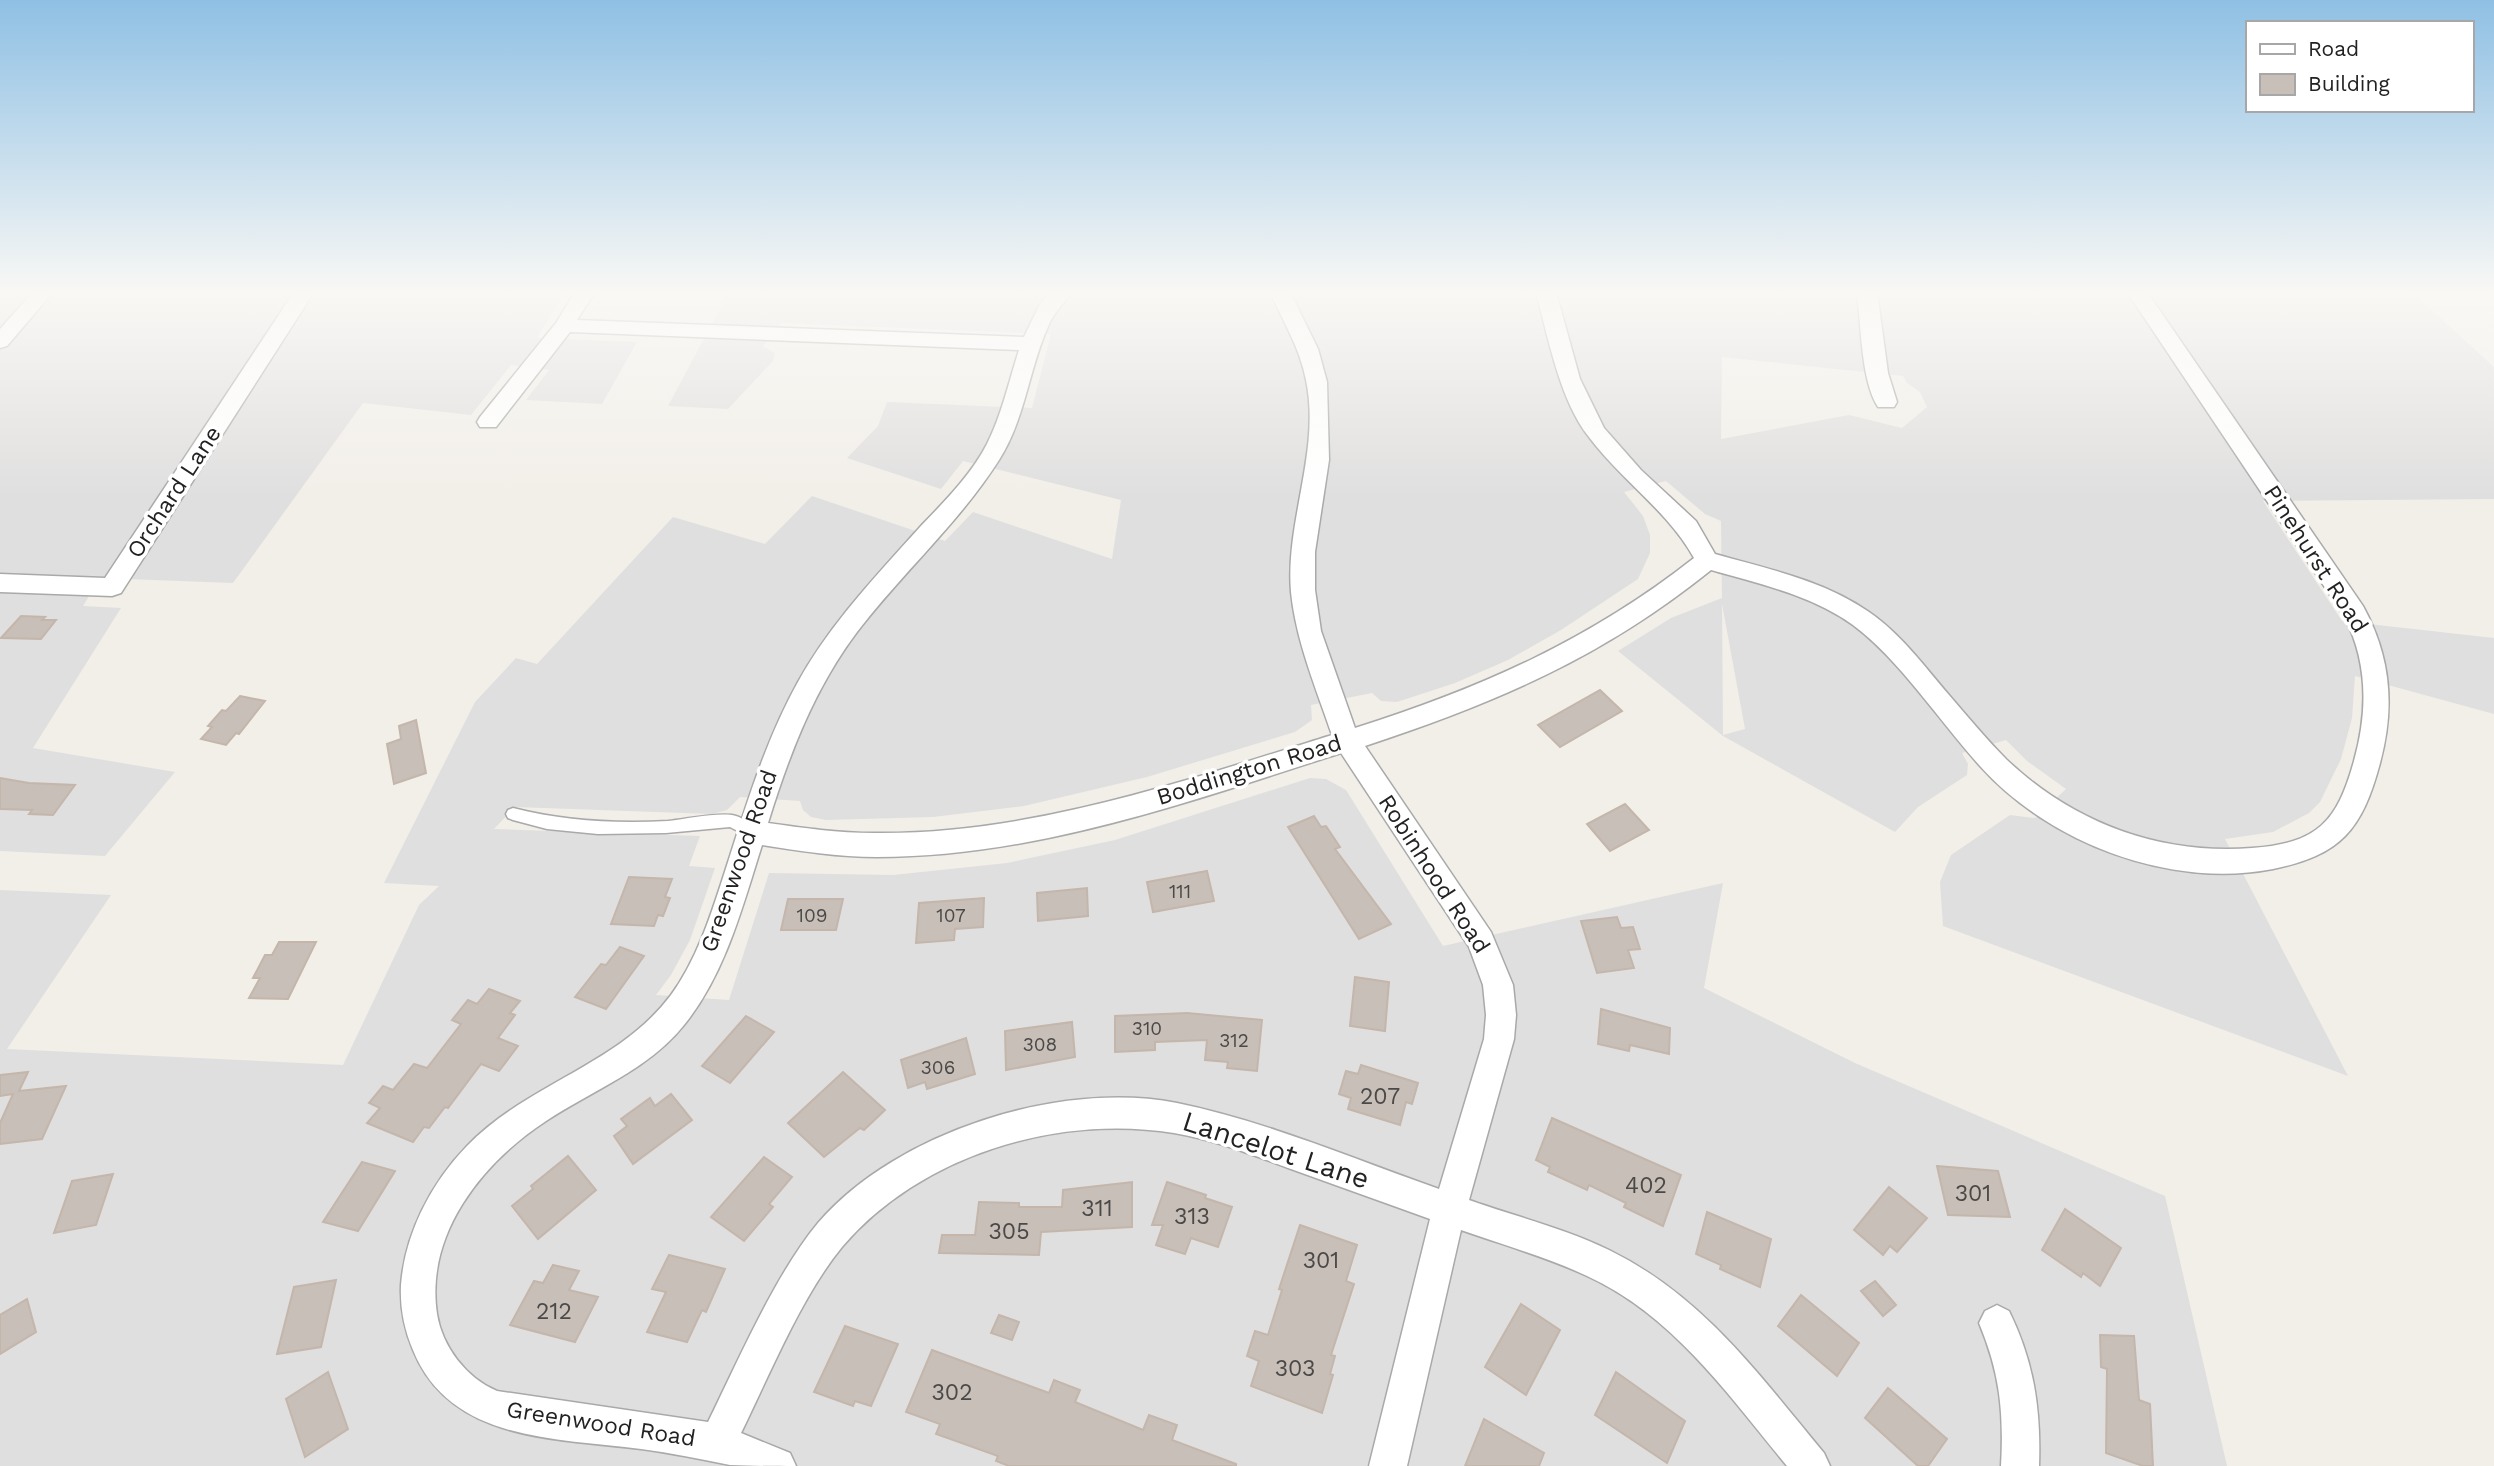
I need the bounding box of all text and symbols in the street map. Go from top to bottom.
legend [2246,21,2473,112]
text: Road [2308,36,2359,61]
text: Building [2308,71,2390,96]
street label: Orchard Lane [121,421,227,563]
street label: Pinehurst Road [2258,480,2374,638]
street label: Boddington Road [1153,729,1345,811]
street label: Greenwood Road [695,766,783,956]
street label: Robinhood Road [1373,790,1495,958]
house number: 111 [1169,880,1191,903]
house number: 109 [797,904,827,927]
house number: 107 [936,904,966,927]
house number: 310 [1132,1017,1162,1040]
house number: 312 [1219,1029,1249,1052]
house number: 308 [1023,1033,1057,1056]
house number: 306 [921,1056,955,1079]
house number: 207 [1360,1083,1400,1110]
street label: Lancelot Lane [1179,1104,1373,1196]
house number: 402 [1625,1172,1667,1199]
house number: 301 [1955,1180,1991,1207]
house number: 311 [1081,1195,1113,1222]
house number: 313 [1174,1203,1210,1230]
house number: 305 [988,1218,1030,1245]
house number: 301 [1303,1247,1339,1274]
house number: 212 [536,1298,572,1325]
house number: 303 [1275,1355,1315,1382]
house number: 302 [931,1379,973,1406]
street label: Greenwood Road [504,1396,698,1452]

